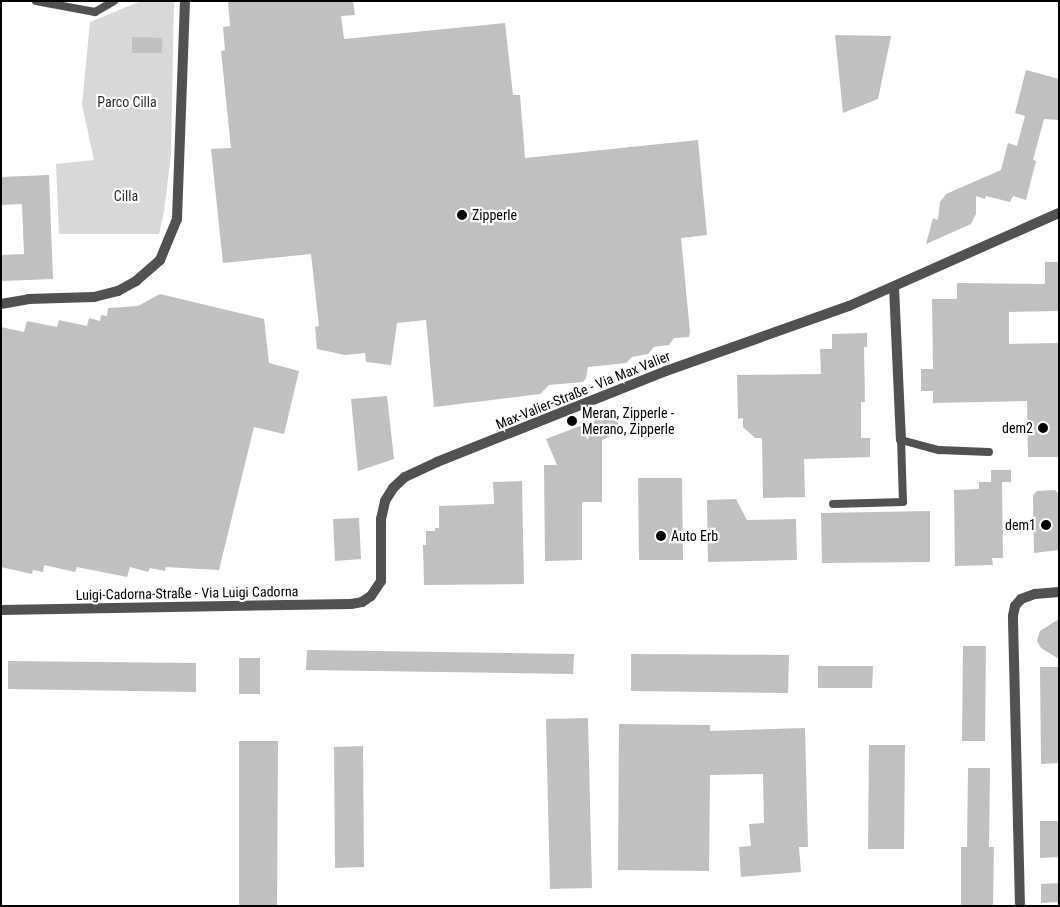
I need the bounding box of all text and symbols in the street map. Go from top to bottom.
park label: Parco Cilla [97,94,157,110]
park label: Cilla [114,188,138,204]
place label: Zipperle [472,207,517,223]
marker: Zipperle [456,209,468,221]
street label: Max-Valier-Straße - Via Max Valier [493,347,673,433]
place label: Meran, Zipperle - Merano, Zipperle [582,405,675,438]
marker: Meran, Zipperle - Merano, Zipperle [566,415,578,427]
place label: dem2 [1002,420,1033,436]
marker: dem2 [1037,422,1049,434]
place label: dem1 [1005,517,1036,533]
marker: dem1 [1040,519,1052,531]
place label: Auto Erb [671,528,718,544]
marker: Auto Erb [655,530,667,542]
street label: Luigi-Cadorna-Straße - Via Luigi Cadorna [76,583,298,603]

